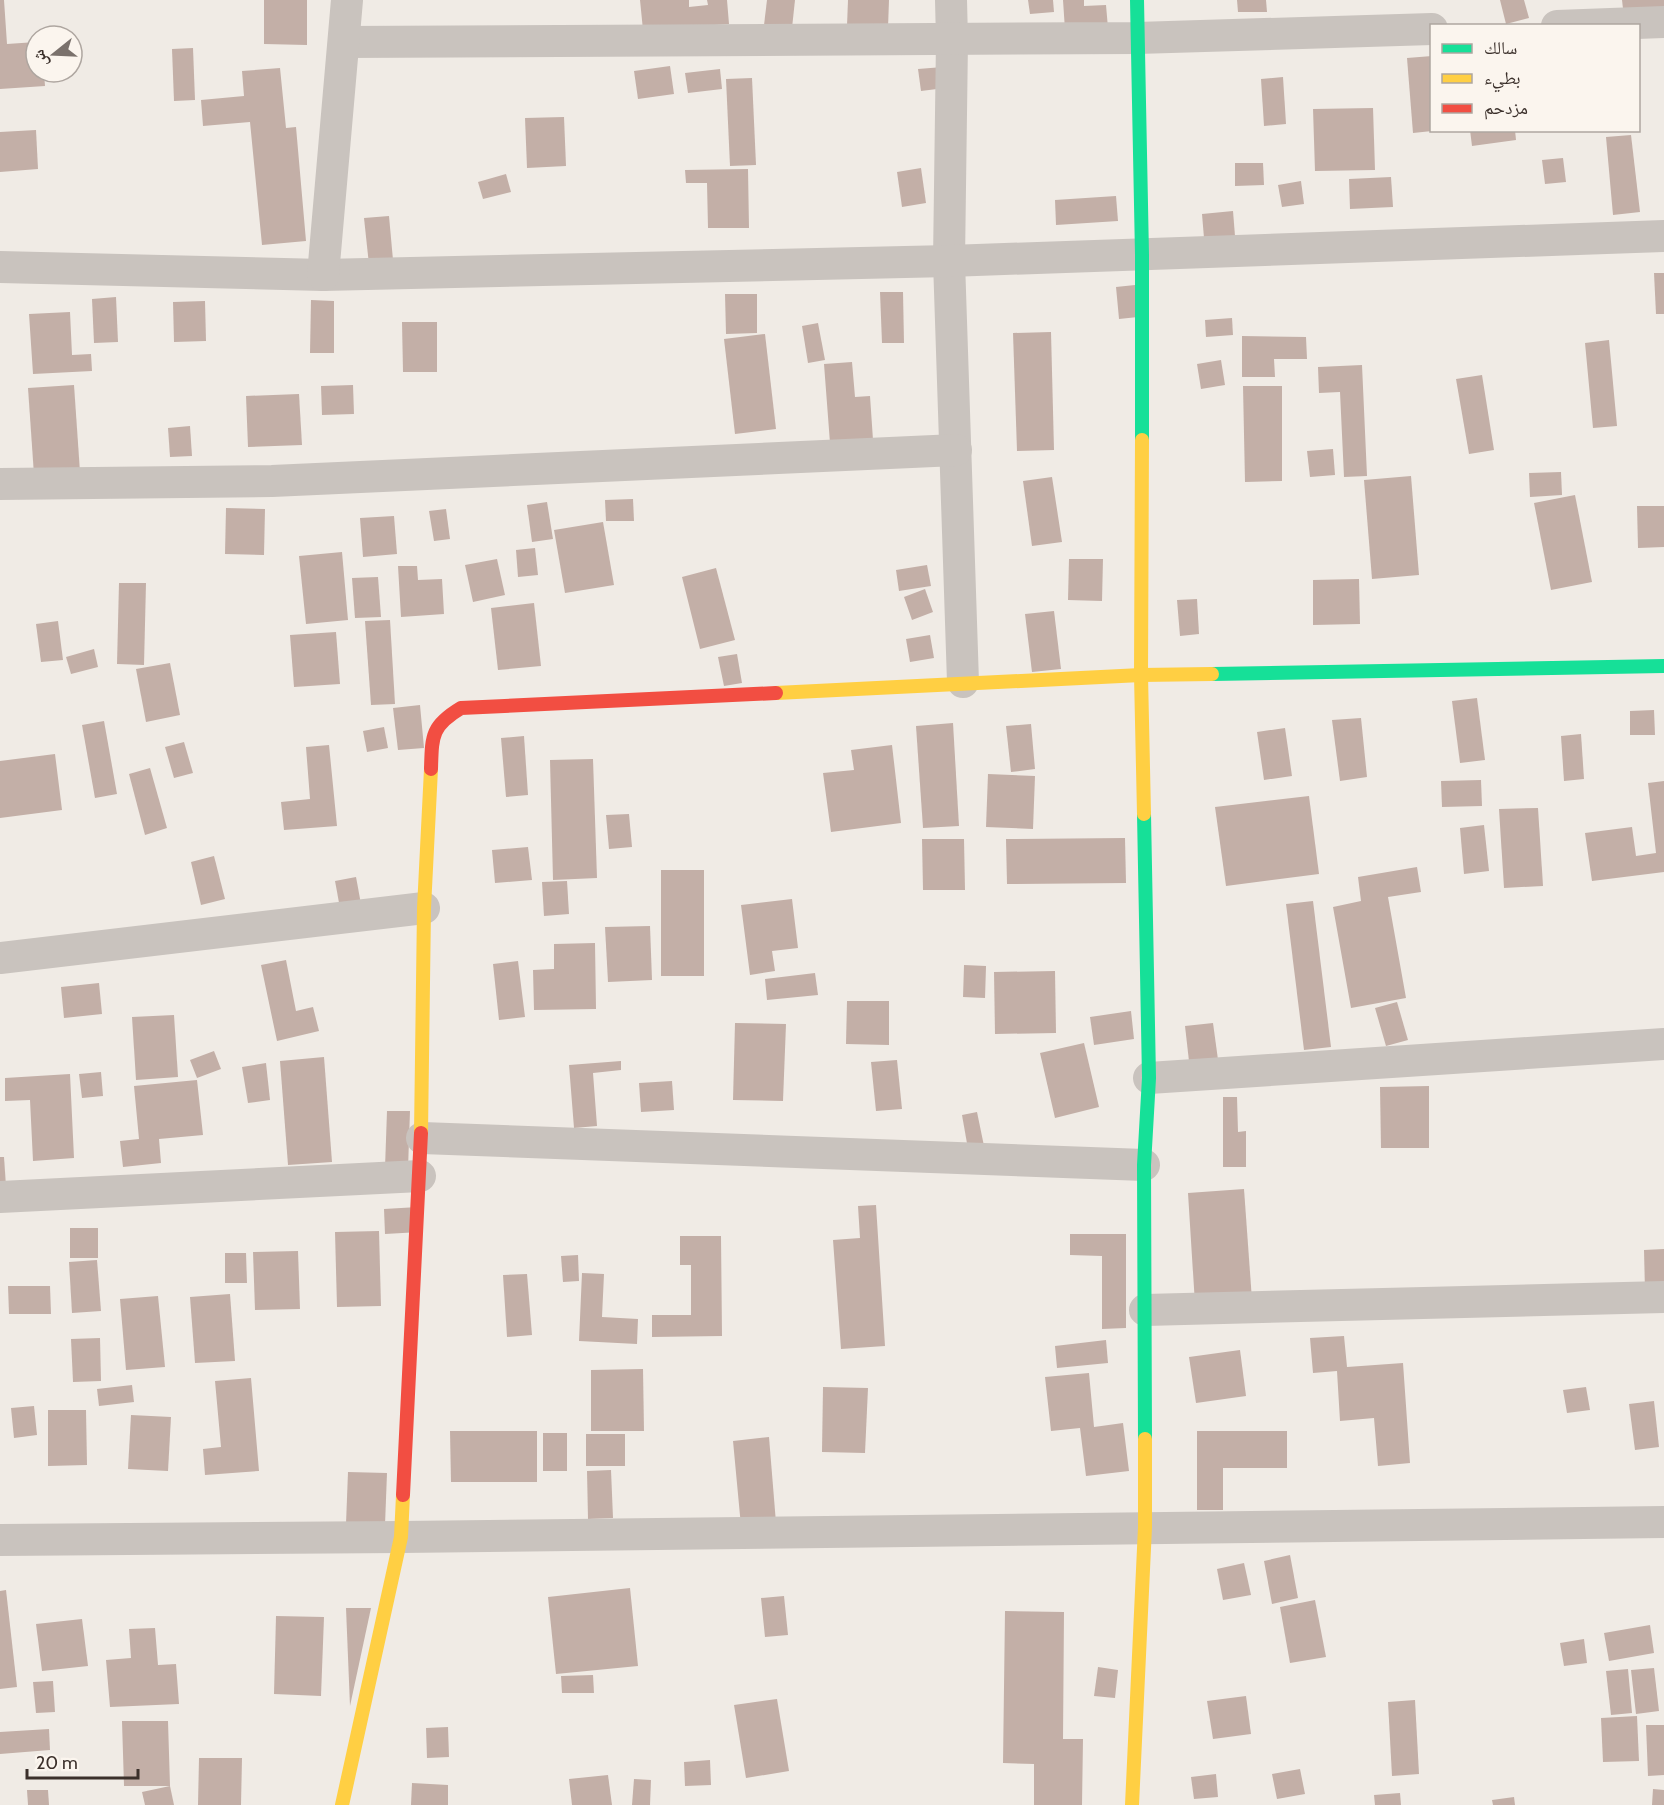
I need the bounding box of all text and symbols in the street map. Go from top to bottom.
north arrow [24,24,84,84]
legend [1430,24,1640,132]
text: سالك [1484,37,1517,59]
text: ش [29,47,52,69]
text: بطيء [1484,67,1521,93]
text: مزدحم [1484,97,1528,120]
scale bar [27,1742,138,1780]
text: 20 m [36,1752,78,1774]

